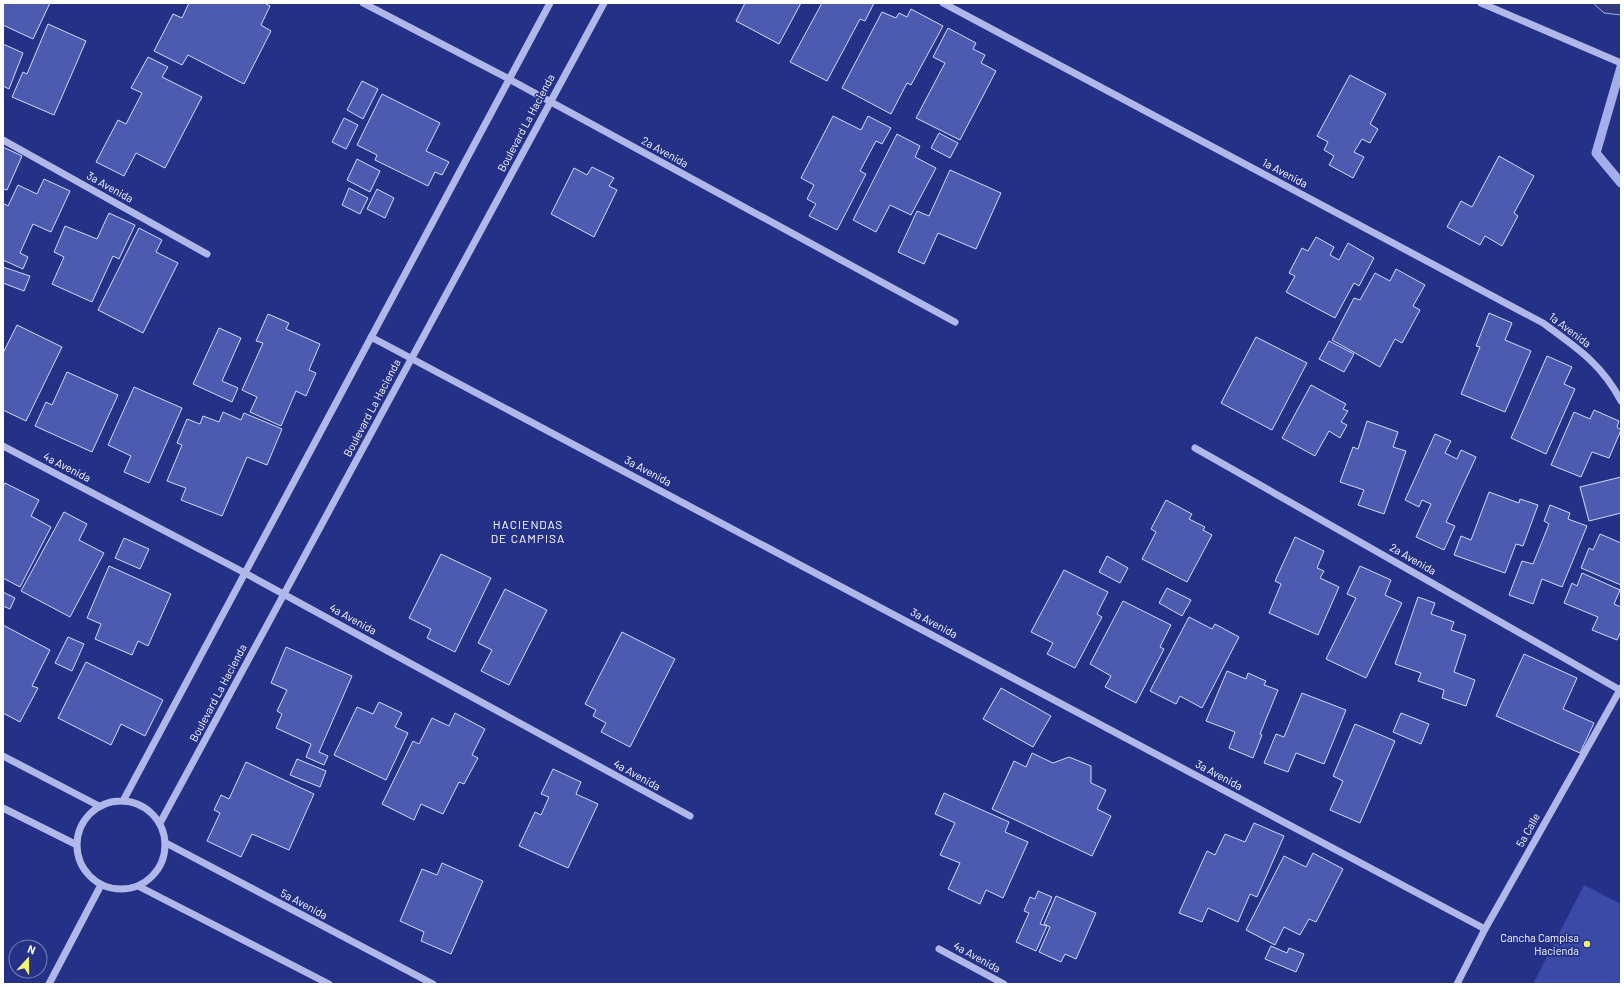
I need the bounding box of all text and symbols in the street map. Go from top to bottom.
street label: Boulevard La Hacienda [494,72,557,174]
street label: 2a Avenida [640,133,691,170]
street label: 1a Avenida [1260,155,1310,190]
street label: 3a Avenida [85,168,136,205]
street label: 1a Avenida [1547,310,1594,350]
street label: Boulevard La Hacienda [340,357,403,459]
street label: 4a Avenida [41,449,93,484]
street label: 3a Avenida [623,453,674,488]
district label: HACIENDAS DE CAMPISA [491,517,565,545]
street label: 2a Avenida [1388,540,1439,577]
street label: 4a Avenida [328,600,379,637]
street label: 3a Avenida [909,605,960,640]
street label: Boulevard La Hacienda [186,642,249,744]
street label: 4a Avenida [612,756,663,793]
street label: 3a Avenida [1194,757,1245,792]
street label: 5a Calle [1513,810,1542,849]
street label: 5a Avenida [279,886,330,921]
place label: Cancha Campisa Hacienda [1500,931,1579,957]
street label: 4a Avenida [952,938,1003,975]
north arrow [8,939,48,979]
marker: Cancha Campisa Hacienda [1582,939,1592,949]
text: N [26,942,38,957]

